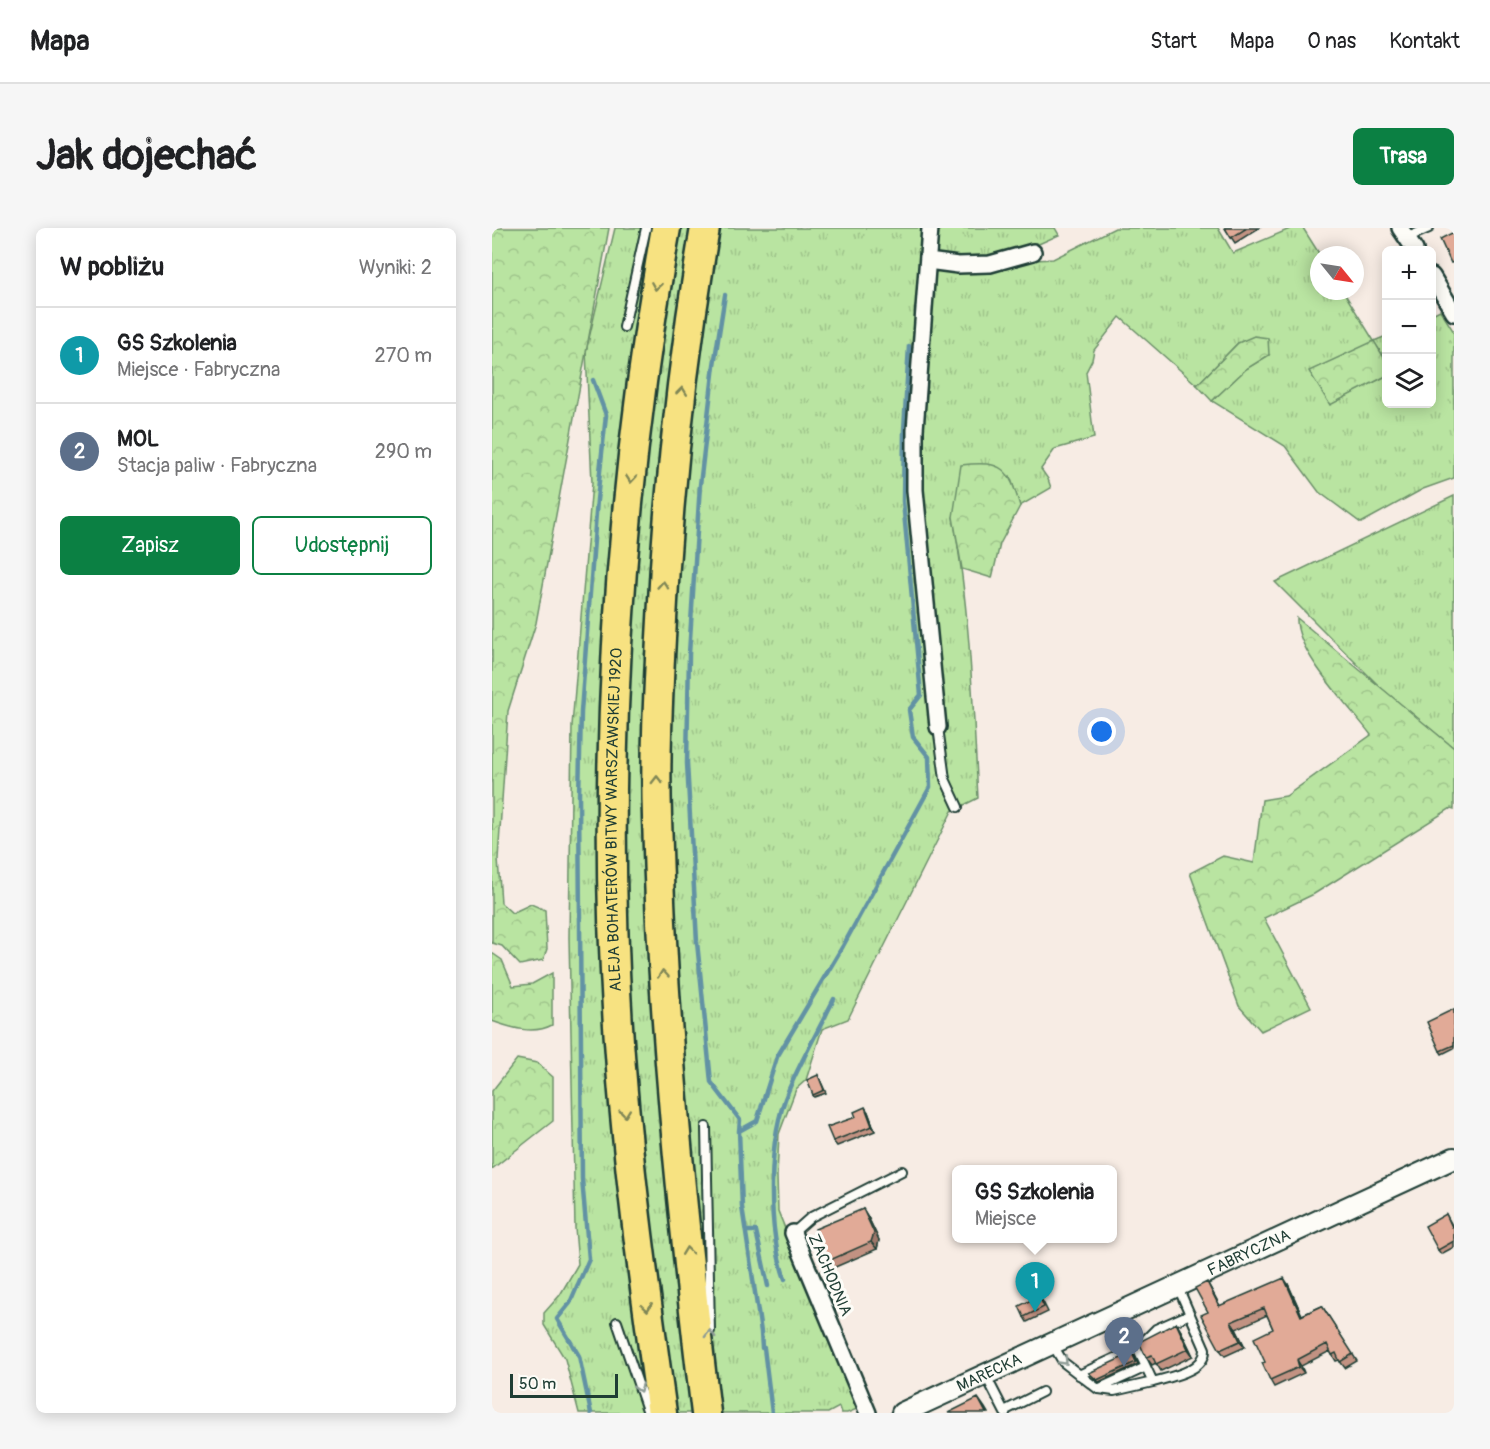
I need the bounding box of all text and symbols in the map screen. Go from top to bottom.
text: Mapa [30,24,89,59]
text: Start [1150,28,1197,55]
text: Mapa [1230,28,1274,55]
text: O nas [1307,28,1356,55]
text: Kontakt [1389,28,1460,55]
button: Trasa [1353,128,1454,185]
text: Jak dojechać [36,130,257,182]
north arrow [1310,246,1364,300]
map controls [1382,246,1436,408]
button: + [1382,246,1436,300]
text: W pobliżu [60,251,164,283]
text: Wyniki: 2 [359,255,432,280]
one-way arrow [650,280,663,290]
button: − [1382,300,1436,354]
text: GS Szkolenia [117,329,237,357]
text: 1 [76,343,83,368]
text: 270 m [374,343,432,368]
button: layers [1382,354,1436,408]
text: Miejsce · Fabryczna [117,357,280,382]
one-way arrow [675,386,687,395]
text: MOL [117,425,159,453]
text: 2 [74,439,85,464]
text: 290 m [375,439,432,464]
text: Stacja paliw · Fabryczna [117,453,317,478]
one-way arrow [625,474,638,484]
button: Zapisz [60,516,240,575]
button: Udostępnij [252,516,432,575]
one-way arrow [657,580,670,589]
street label: ALEJA BOHATERÓW BITWY WARSZAWSKIEJ 1920 [601,647,627,992]
your location [1087,717,1116,746]
one-way arrow [651,775,663,784]
one-way arrow [657,970,670,979]
one-way arrow [618,1109,631,1118]
popup [952,1165,1117,1243]
text: GS Szkolenia [975,1178,1094,1206]
text: Miejsce [975,1206,1036,1231]
street label: FABRYCZNA [1204,1225,1293,1281]
street label: ZACHODNIA [804,1231,856,1319]
one-way arrow [681,1246,693,1255]
pin: 1 [1016,1262,1054,1312]
one-way arrow [640,1302,652,1311]
pin: 2 [1104,1318,1144,1367]
one-way arrow [704,1329,716,1338]
street label: MARECKA [953,1349,1025,1396]
one-way arrow [1057,1354,1068,1365]
scale bar [510,1371,618,1398]
text: 50 m [519,1374,556,1394]
one-way arrow [632,1382,644,1393]

